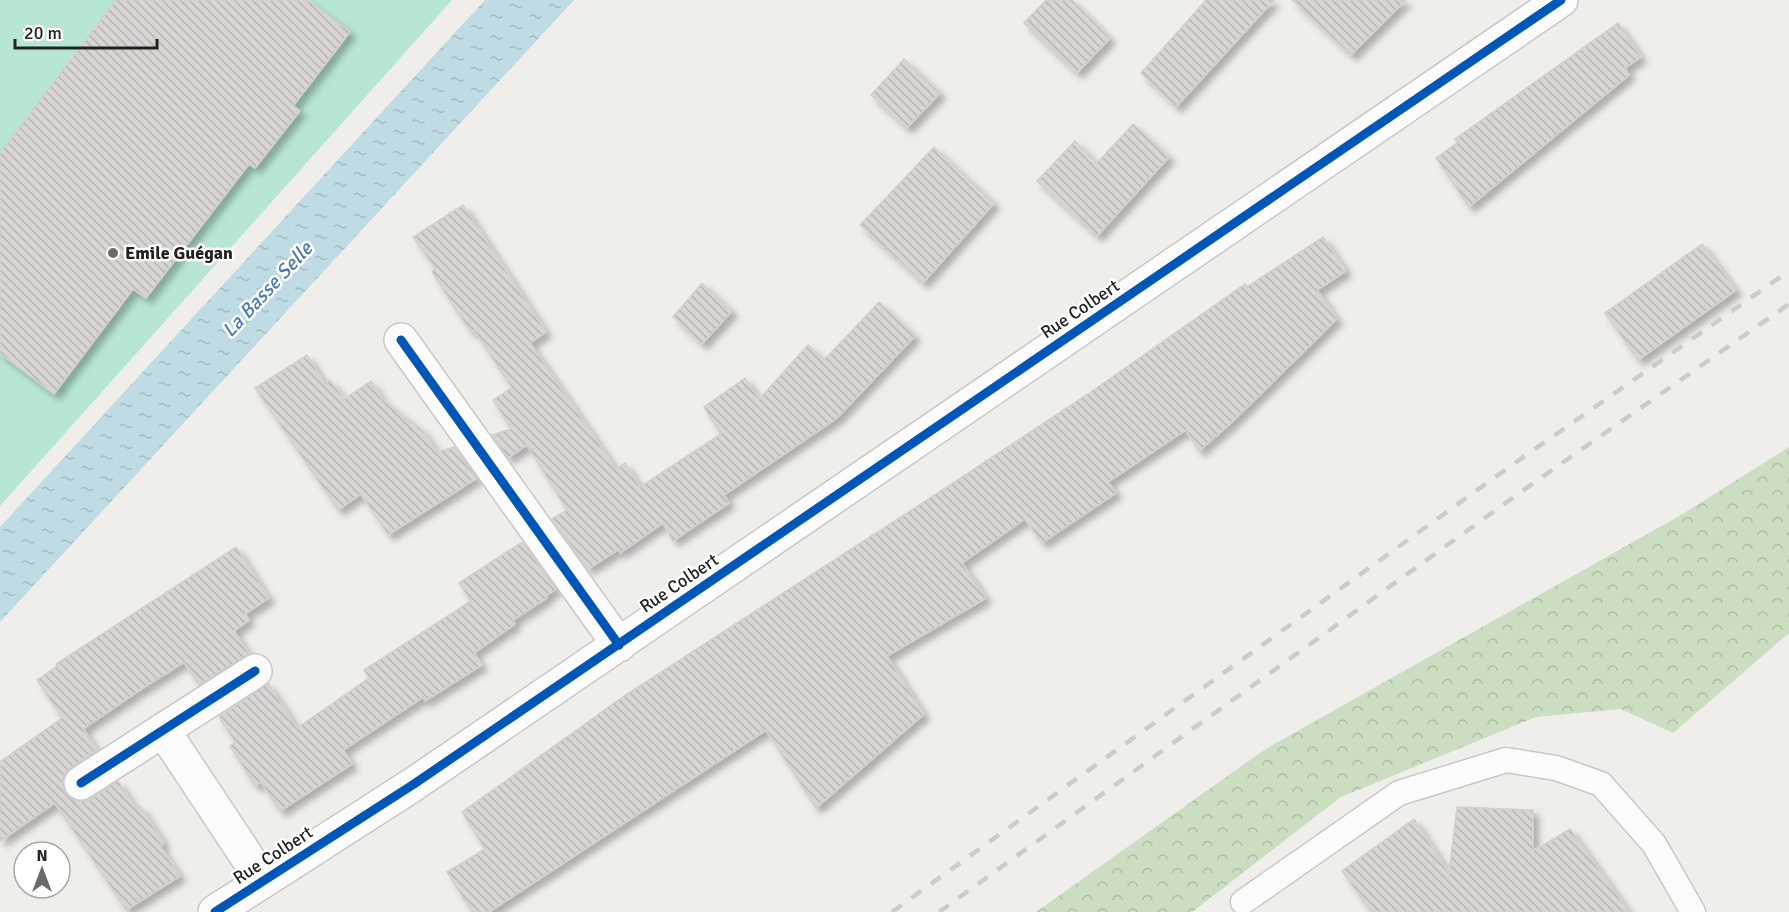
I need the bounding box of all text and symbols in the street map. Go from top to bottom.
scale bar [15,12,158,50]
text: 20 m [24,22,62,44]
water label: La Basse Selle [217,236,319,342]
place label: Emile Guégan [125,242,233,264]
marker: Emile Guégan [106,246,120,260]
street label: Rue Colbert [1036,275,1124,343]
street label: Rue Colbert [635,549,723,617]
street label: Rue Colbert [229,821,317,889]
north arrow [12,840,72,900]
text: N [36,846,48,866]

